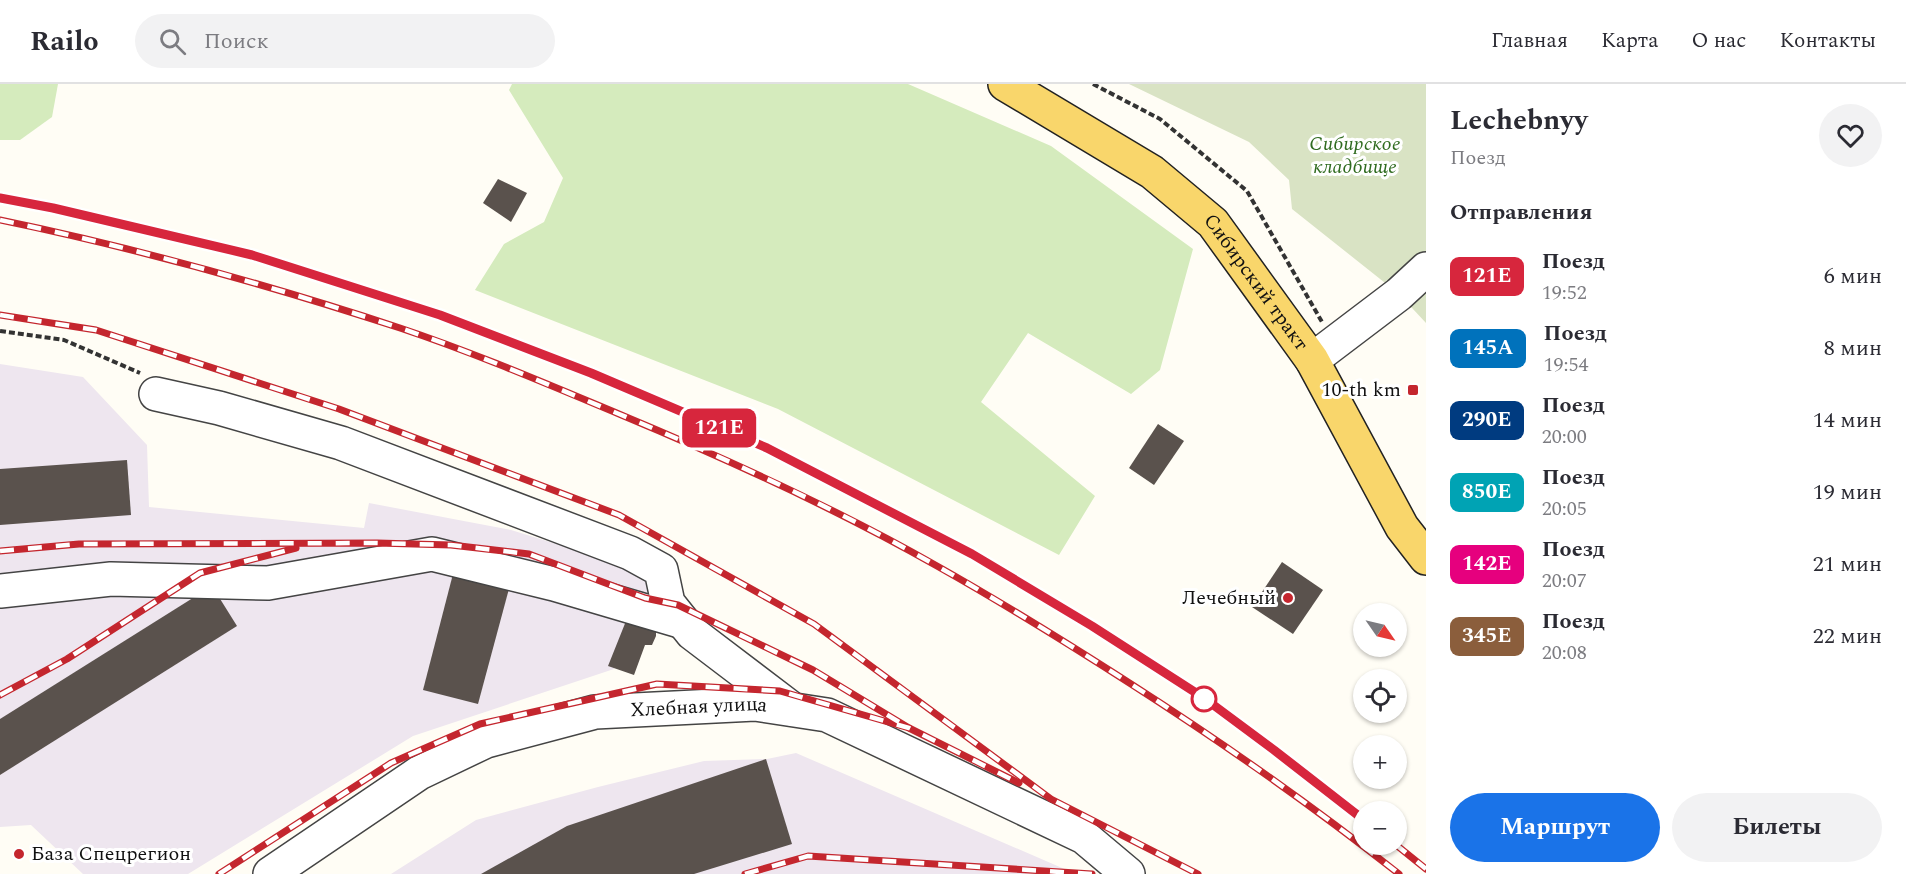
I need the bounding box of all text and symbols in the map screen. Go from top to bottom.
search box [135,14,555,68]
text: Railo [30,20,99,63]
icon: search [156,25,189,58]
text: Поиск [204,25,269,58]
text: Главная [1491,25,1568,57]
text: Карта [1601,25,1658,57]
text: О нас [1691,25,1746,57]
text: Контакты [1779,25,1876,57]
text: Lechebnyy [1450,99,1588,142]
button: heart [1819,104,1882,167]
park label: Сибирское кладбище [1309,129,1401,182]
text: Поезд [1450,143,1506,173]
text: Отправления [1450,196,1592,229]
street label: Сибирский тракт [1197,206,1316,357]
text: Поезд [1542,245,1605,278]
text: 121Е [1462,260,1512,292]
text: 6 мин [1824,260,1882,293]
text: 19:52 [1542,278,1587,308]
text: Поезд [1544,317,1607,350]
text: 145А [1462,332,1514,364]
text: 8 мин [1824,332,1882,365]
text: 19:54 [1544,350,1589,380]
place label: 10-th km [1321,375,1401,405]
marker: 10-th km [1406,383,1420,397]
text: Поезд [1542,389,1605,422]
text: 290Е [1462,404,1512,436]
text: 14 мин [1813,404,1882,437]
line badge: 121Е [677,408,761,448]
text: 121Е [694,412,744,444]
text: 20:00 [1542,422,1587,452]
text: Поезд [1542,461,1605,494]
text: 850Е [1462,476,1512,508]
text: 19 мин [1813,476,1882,509]
text: 20:05 [1542,494,1587,524]
text: Поезд [1542,533,1605,566]
text: 142Е [1462,548,1512,580]
text: 21 мин [1813,548,1882,581]
text: 20:07 [1542,566,1587,596]
place label: Лечебный [1182,583,1276,613]
marker: Лечебный [1281,591,1295,605]
north arrow [1353,603,1407,657]
map controls [1353,603,1407,855]
text: Поезд [1542,605,1605,638]
text: 345Е [1462,620,1512,652]
text: 22 мин [1813,620,1882,653]
text: 20:08 [1542,638,1587,668]
button: locate [1353,669,1407,723]
unlabelled marker [1191,686,1217,712]
street label: Хлебная улица [630,689,770,725]
button: + [1353,735,1407,789]
button: Маршрут [1450,793,1660,862]
button: Билеты [1672,793,1882,862]
button: − [1353,801,1407,855]
place label: База Спецрегион [31,839,191,869]
marker: База Спецрегион [12,847,26,861]

